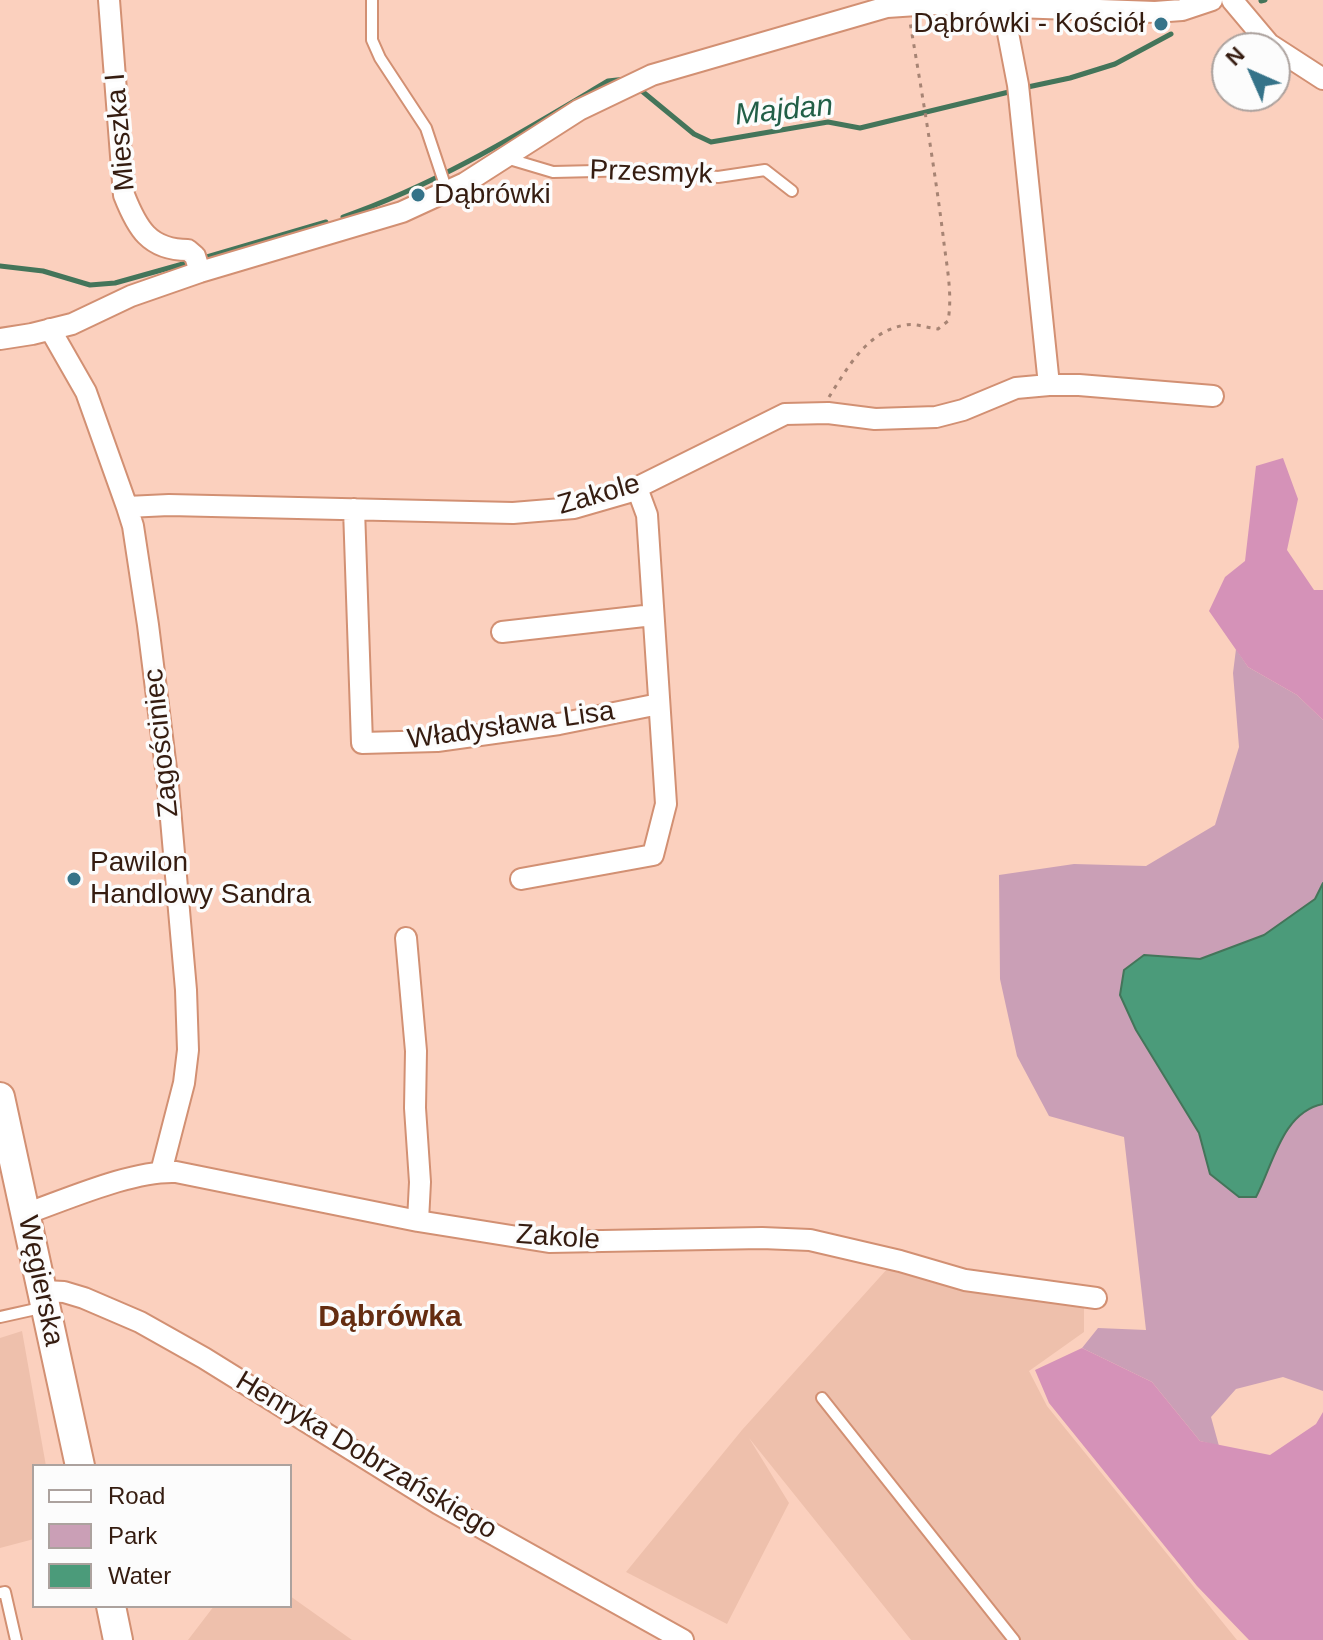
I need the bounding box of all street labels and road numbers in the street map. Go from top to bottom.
street label: Mieszka I [99,72,143,192]
street label: Przesmyk [589,154,713,192]
street label: Zakole [554,467,644,523]
street label: Zagościniec [137,667,187,819]
street label: Władysława Lisa [405,695,617,757]
street label: Węgierska [10,1213,70,1349]
street label: Zakole [515,1218,601,1258]
street label: Henryka Dobrzańskiego [229,1365,503,1547]

